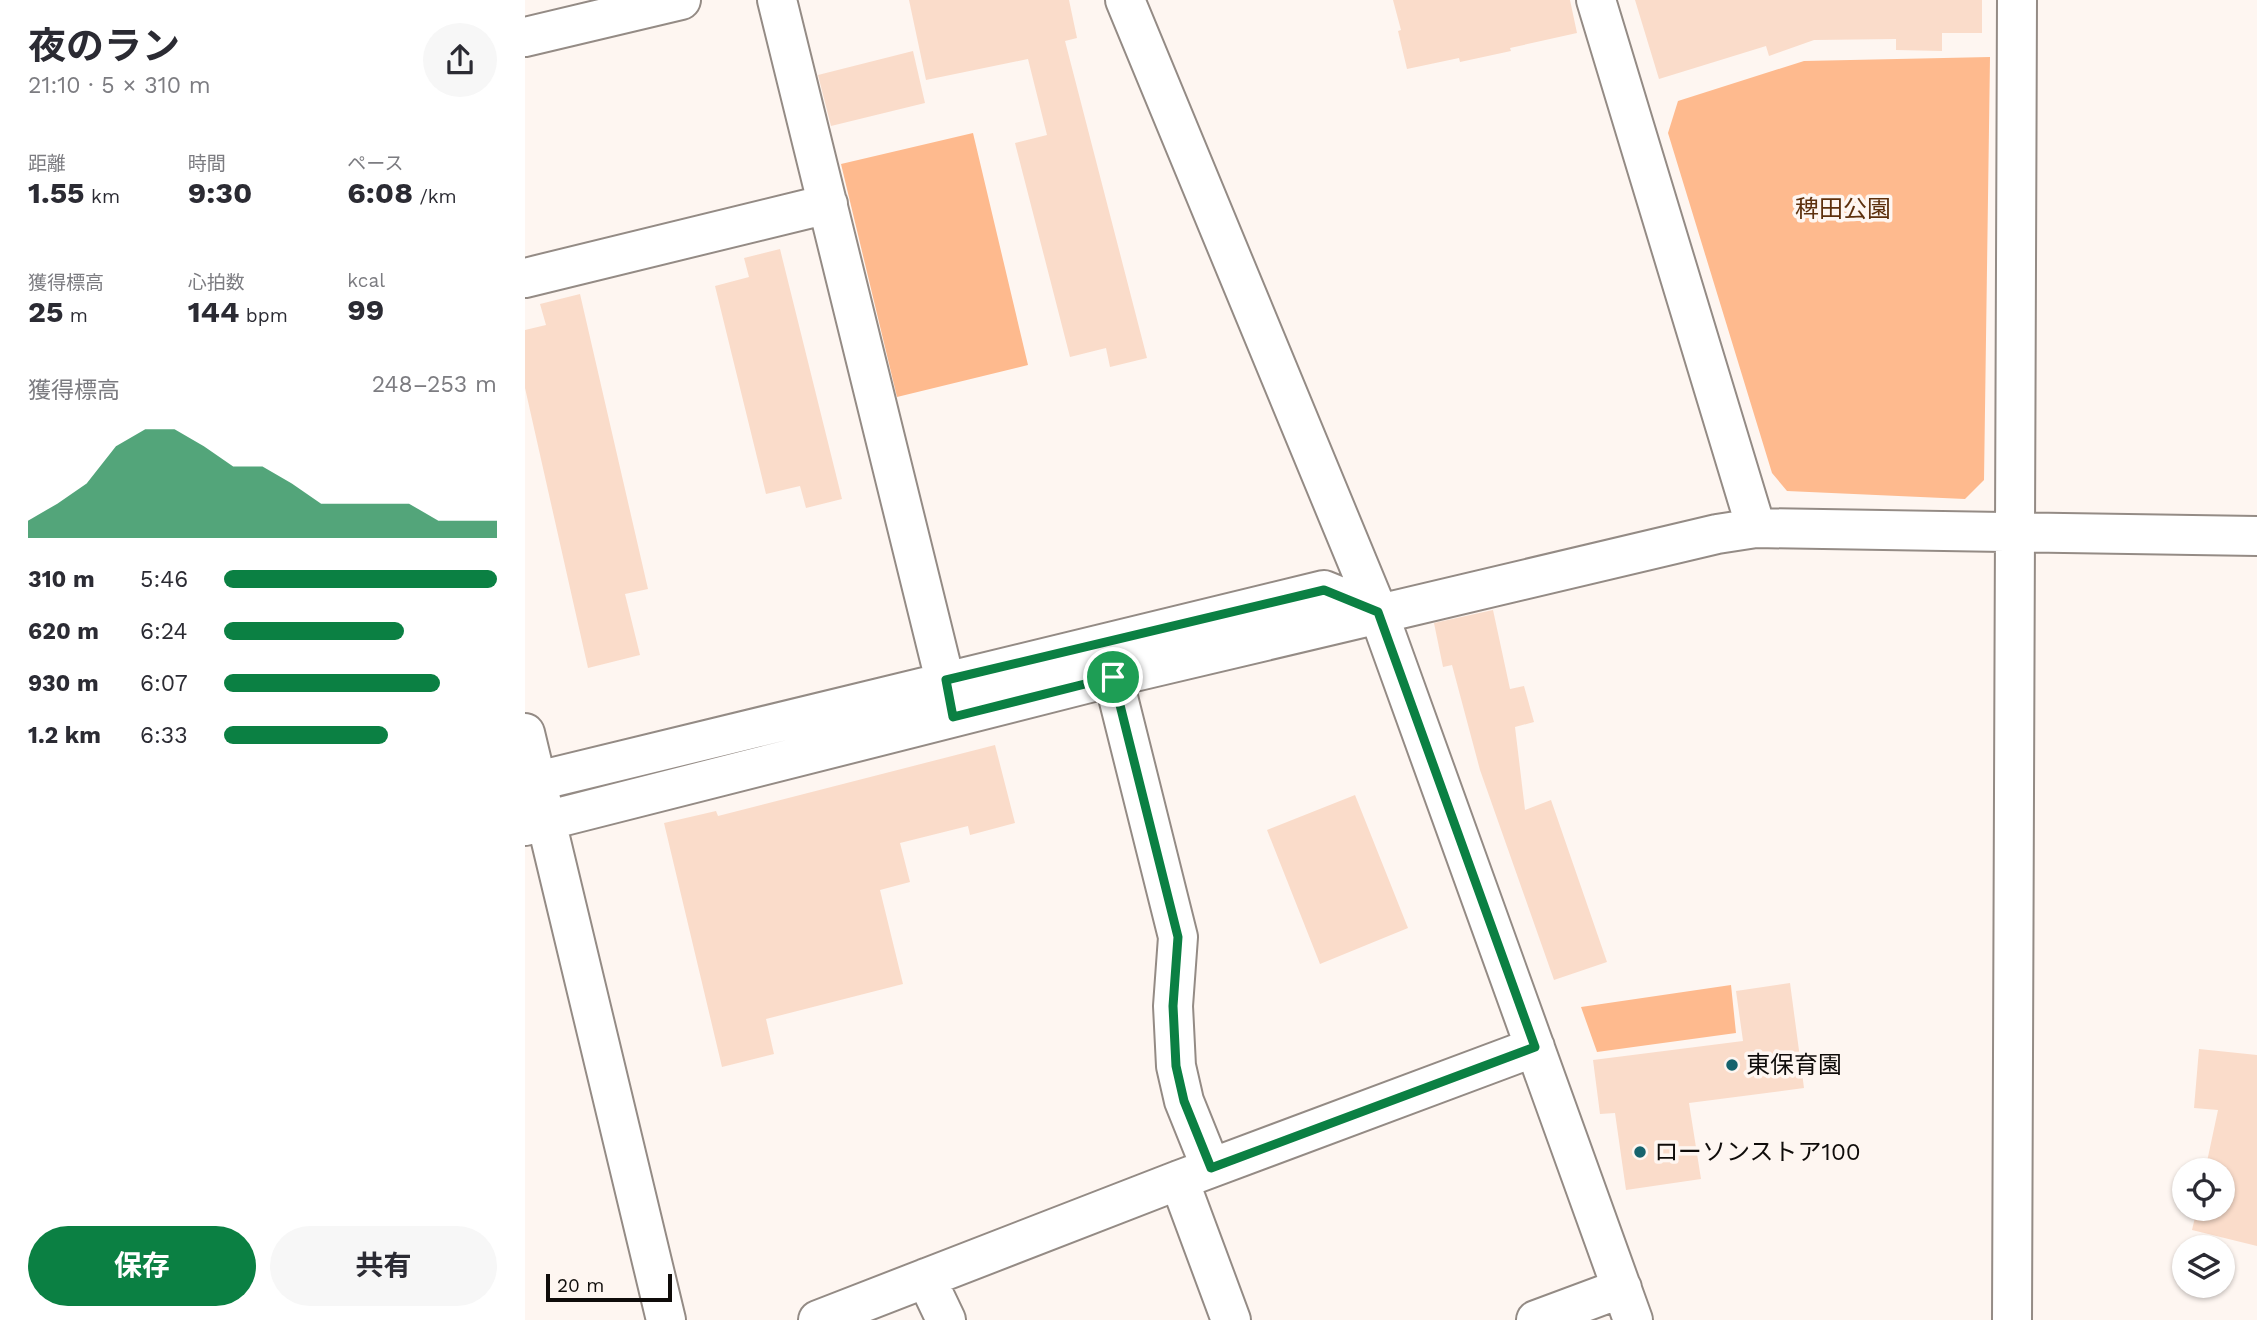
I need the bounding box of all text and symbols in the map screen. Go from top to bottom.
button: share [423,23,497,97]
text: 夜のラン [28,24,180,68]
text: 21:10 · 5 × 310 m [28,72,211,99]
text: 距離 [28,152,66,175]
text: 時間 [188,152,226,175]
text: ペース [347,152,403,175]
text: 1.55 [28,175,85,210]
text: 9:30 [188,175,252,210]
text: 6:08 [347,175,413,210]
text: km [85,185,120,208]
text: /km [413,185,457,208]
park label: 稗田公園 [1795,195,1891,223]
text: kcal [347,269,385,292]
text: 獲得標高 [28,271,104,294]
text: 心拍数 [188,271,245,294]
text: 99 [347,292,384,327]
text: 25 [28,294,63,329]
text: 144 [188,294,239,329]
text: m [63,304,88,327]
text: bpm [239,304,288,327]
text: 248–253 m [372,371,497,398]
text: 獲得標高 [28,377,120,404]
text: 310 m [28,566,95,593]
text: 5:46 [140,566,188,593]
text: 620 m [28,618,99,645]
text: 6:24 [140,618,188,645]
pin [1083,647,1143,707]
icon: arrive [1094,658,1132,696]
text: 930 m [28,670,99,697]
text: 6:07 [140,670,188,697]
text: 1.2 km [28,722,101,749]
text: 6:33 [140,722,188,749]
place label: 東保育園 [1746,1051,1842,1079]
marker: 東保育園 [1724,1057,1740,1073]
place label: ローソンストア100 [1654,1138,1861,1166]
marker: ローソンストア100 [1632,1144,1648,1160]
map controls [2172,1158,2235,1298]
button: locate [2172,1158,2235,1221]
button: 保存 [28,1226,256,1306]
button: 共有 [270,1226,497,1306]
button: layers [2172,1235,2235,1298]
scale bar [546,1271,672,1303]
text: 20 m [557,1274,604,1297]

